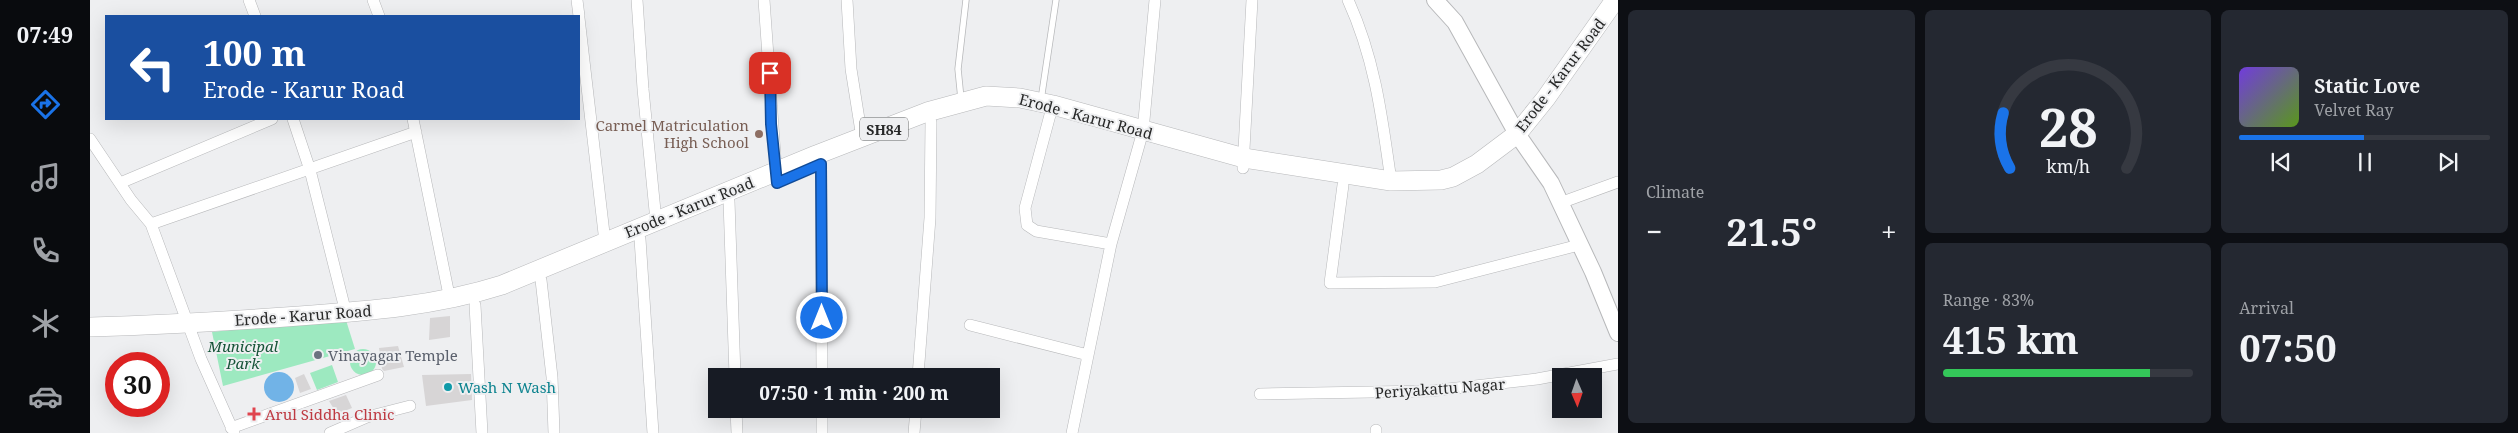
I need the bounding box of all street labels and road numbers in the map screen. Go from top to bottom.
street label: Erode - Karur Road [1511,14,1609,136]
street label: Erode - Karur Road [1017,89,1155,143]
road number: SH84 [860,118,908,140]
street label: Erode - Karur Road [622,172,756,242]
street label: Erode - Karur Road [234,300,372,330]
street label: Periyakattu Nagar [1374,373,1506,403]

